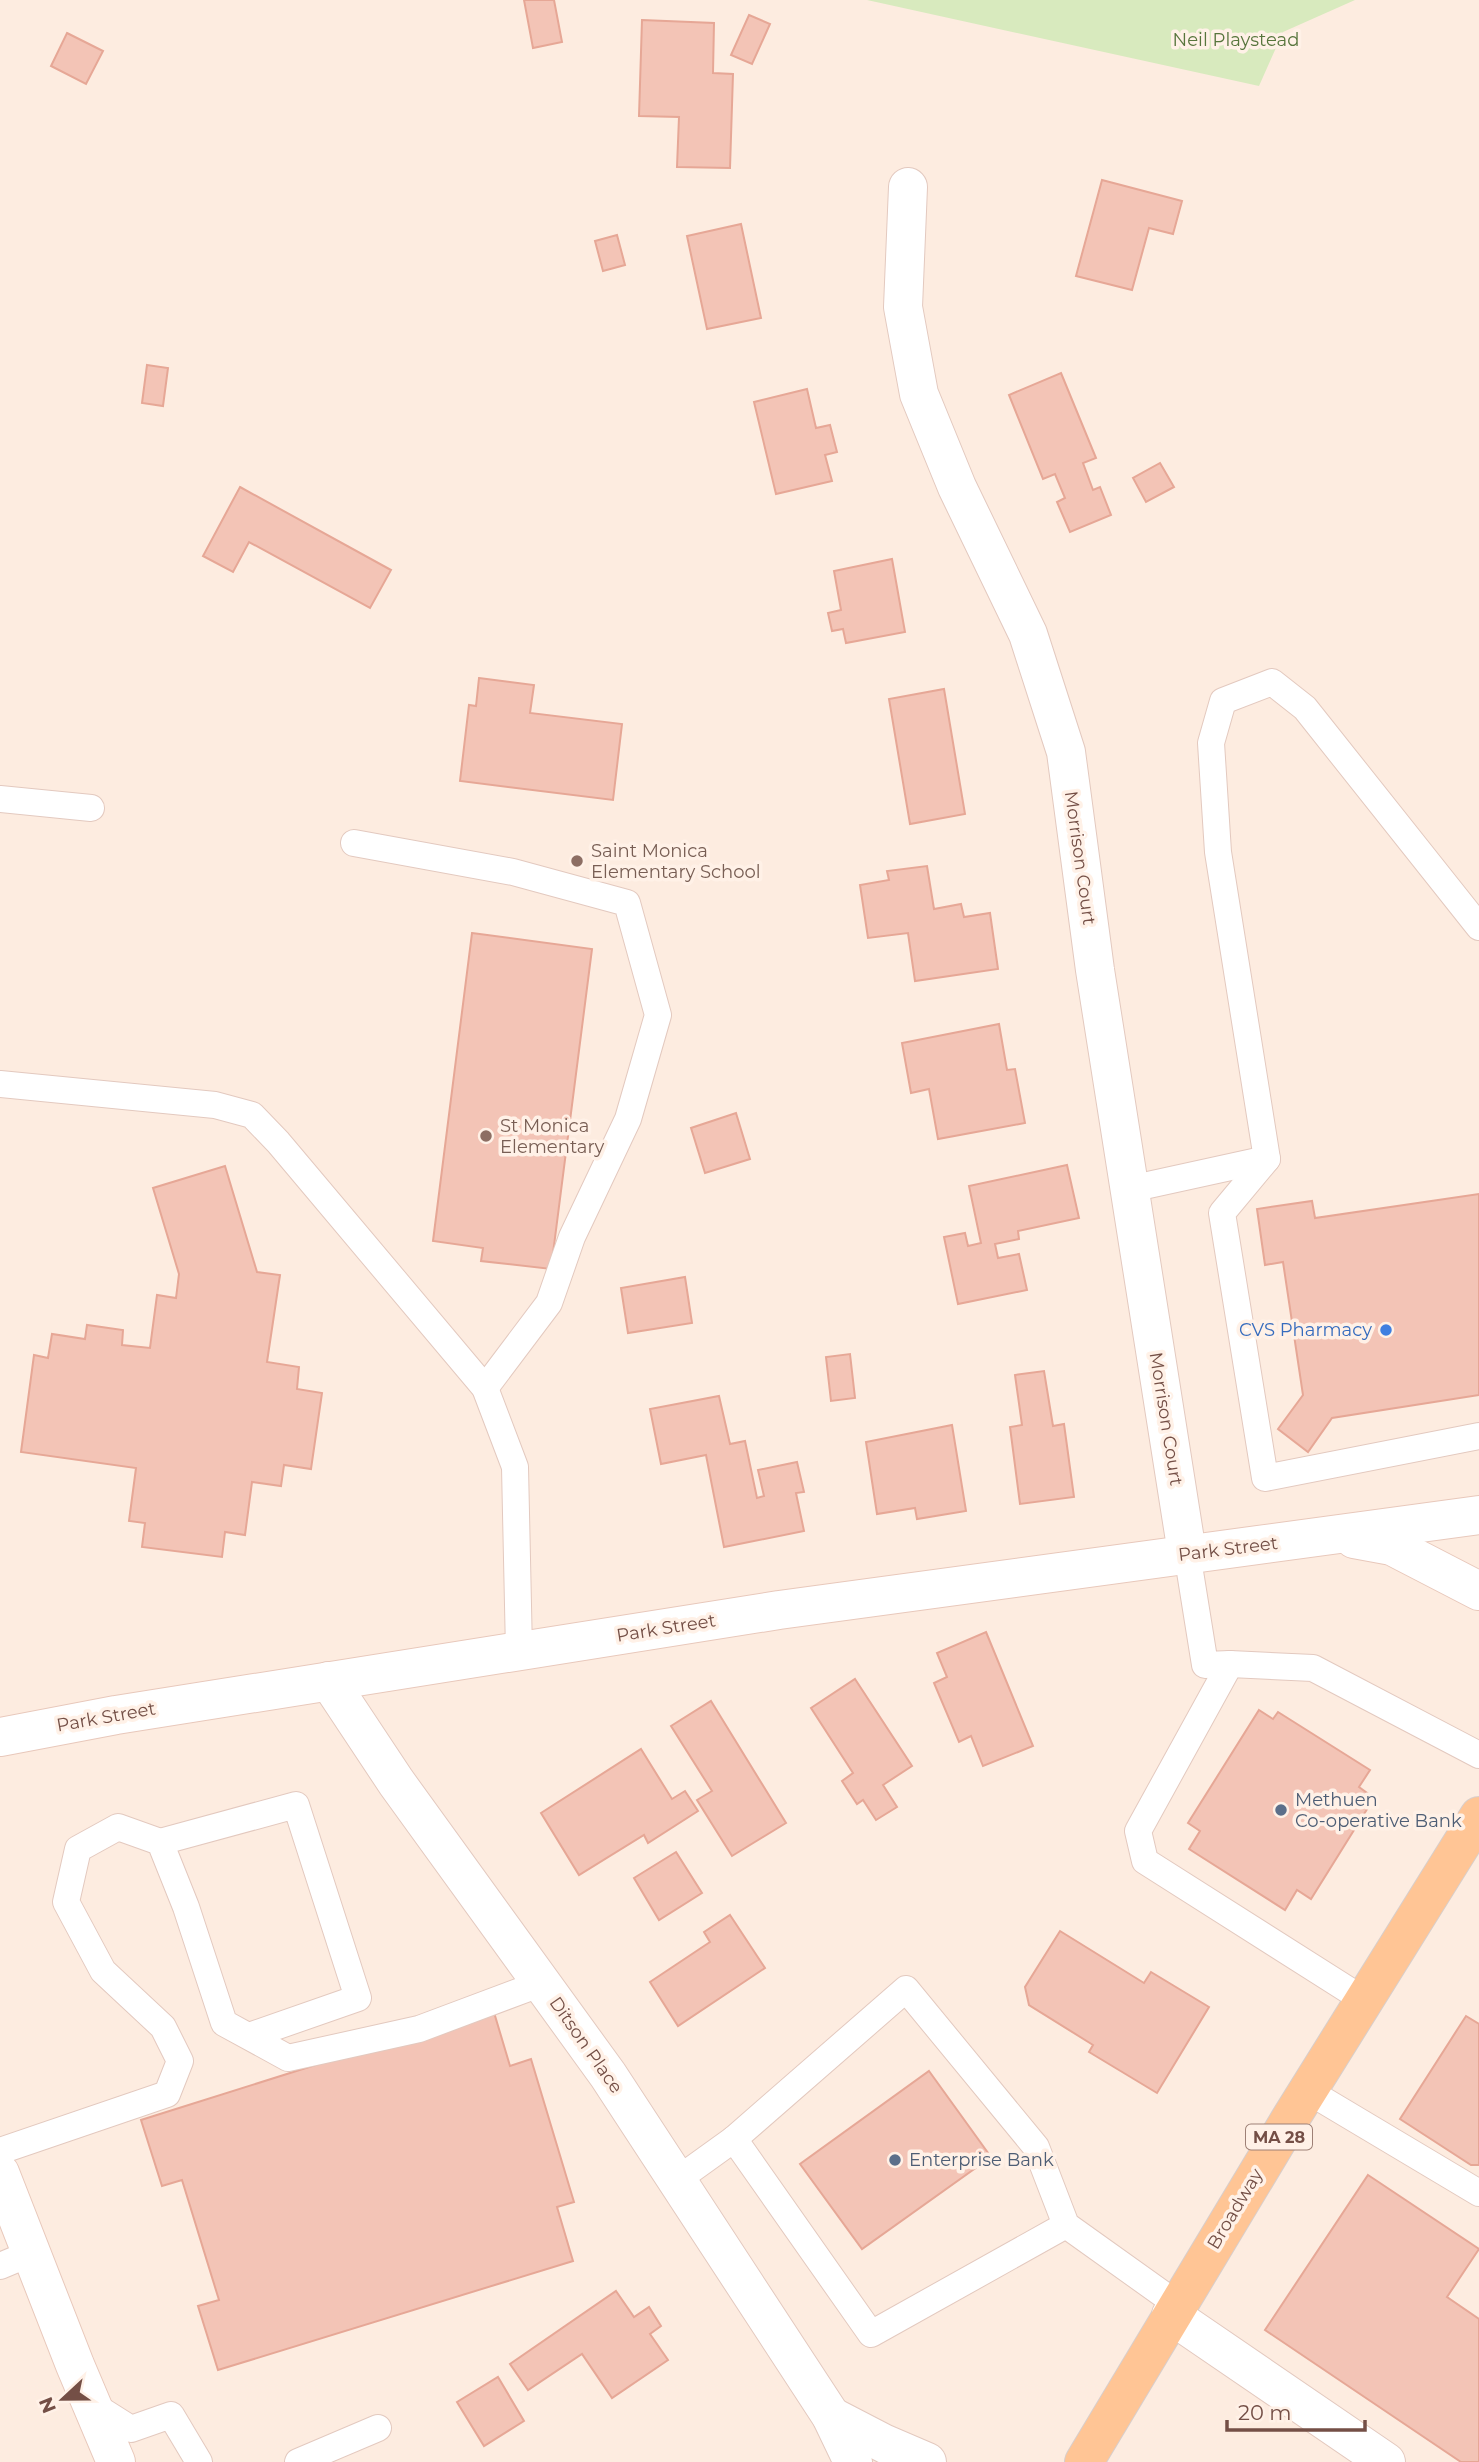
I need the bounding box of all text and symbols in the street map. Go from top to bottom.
park label: Neil Playstead [1173,29,1299,51]
street label: Morrison Court [1060,790,1100,926]
place label: Saint Monica Elementary School [591,840,761,883]
marker: Saint Monica Elementary School [569,853,585,869]
place label: St Monica Elementary [500,1115,605,1158]
marker: St Monica Elementary [478,1128,494,1144]
place label: CVS Pharmacy [1239,1319,1372,1341]
marker: CVS Pharmacy [1378,1322,1394,1338]
street label: Morrison Court [1145,1351,1187,1487]
street label: Park Street [1177,1532,1279,1566]
street label: Park Street [615,1609,717,1647]
street label: Park Street [55,1697,157,1737]
place label: Methuen Co-operative Bank [1295,1789,1462,1832]
marker: Methuen Co-operative Bank [1273,1802,1289,1818]
street label: Ditson Place [545,1992,628,2098]
road number: MA 28 [1246,2124,1312,2150]
place label: Enterprise Bank [909,2149,1054,2171]
marker: Enterprise Bank [887,2152,903,2168]
street label: Broadway [1202,2165,1268,2253]
north arrow [28,2364,98,2434]
scale bar [1227,2388,1365,2432]
text: N [34,2394,61,2417]
text: 20 m [1238,2400,1292,2425]

